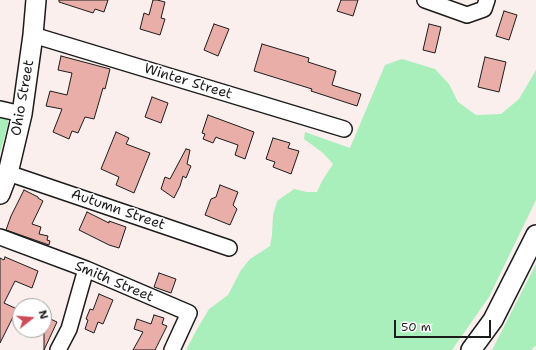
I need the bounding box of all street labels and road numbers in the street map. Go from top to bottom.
street label: Ohio Street [8,59,38,137]
street label: Winter Street [142,61,234,103]
street label: Autumn Street [69,186,167,234]
street label: Smith Street [72,258,156,306]

